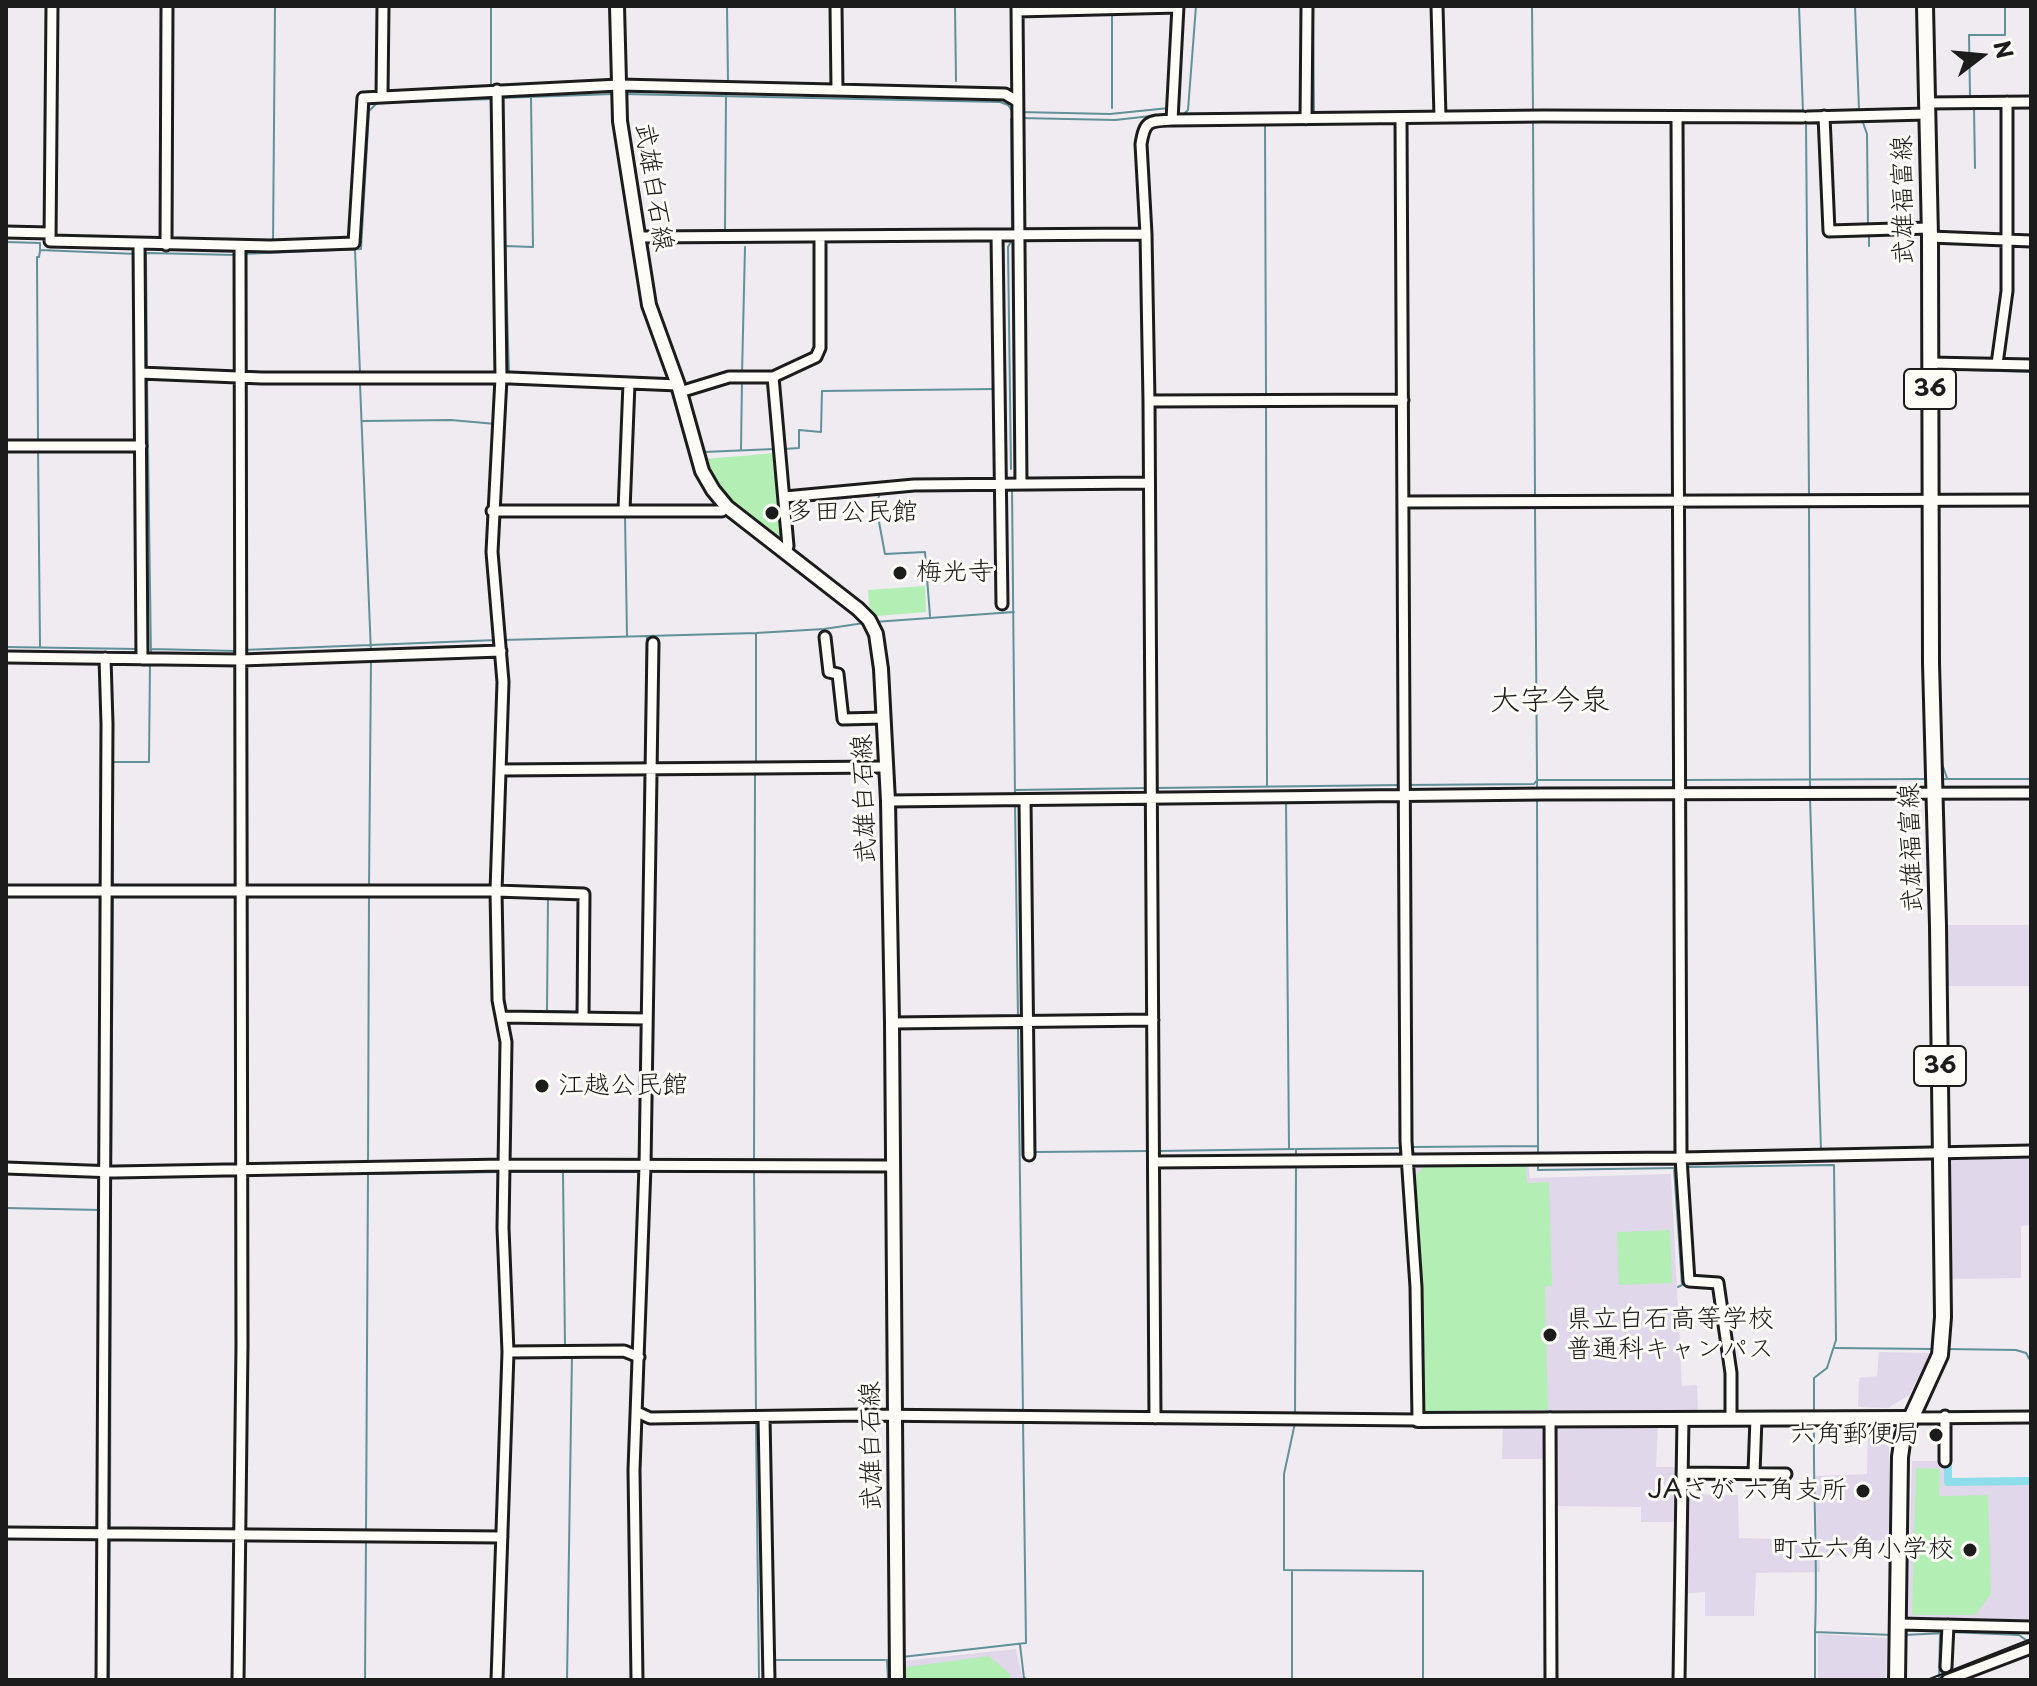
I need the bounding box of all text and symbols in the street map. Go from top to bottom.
north arrow [1941,16,2021,96]
text: N [1986,36,2023,62]
street label: 武雄白石線 [627,120,679,254]
street label: 武雄福富線 [1887,135,1921,265]
road number: 36 [1904,369,1956,409]
place label: 多田公民館 [788,497,918,529]
marker: 多田公民館 [763,504,781,522]
place label: 梅光寺 [916,557,994,589]
marker: 梅光寺 [891,564,909,582]
district label: 大字今泉 [1490,684,1610,720]
street label: 武雄白石線 [847,733,883,865]
street label: 武雄福富線 [1894,782,1930,914]
road number: 36 [1914,1046,1966,1086]
place label: 江越公民館 [558,1070,688,1102]
marker: 江越公民館 [533,1077,551,1095]
place label: 県立白石高等学校 普通科キャンパス [1566,1304,1774,1366]
marker: 県立白石高等学校 普通科キャンパス [1541,1326,1559,1344]
street label: 武雄白石線 [855,1381,889,1511]
place label: 六角郵便局 [1790,1419,1920,1451]
marker: 六角郵便局 [1927,1426,1945,1444]
place label: JAさが 六角支所 [1648,1475,1847,1507]
marker: JAさが 六角支所 [1854,1482,1872,1500]
place label: 町立六角小学校 [1772,1534,1954,1566]
marker: 町立六角小学校 [1961,1541,1979,1559]

